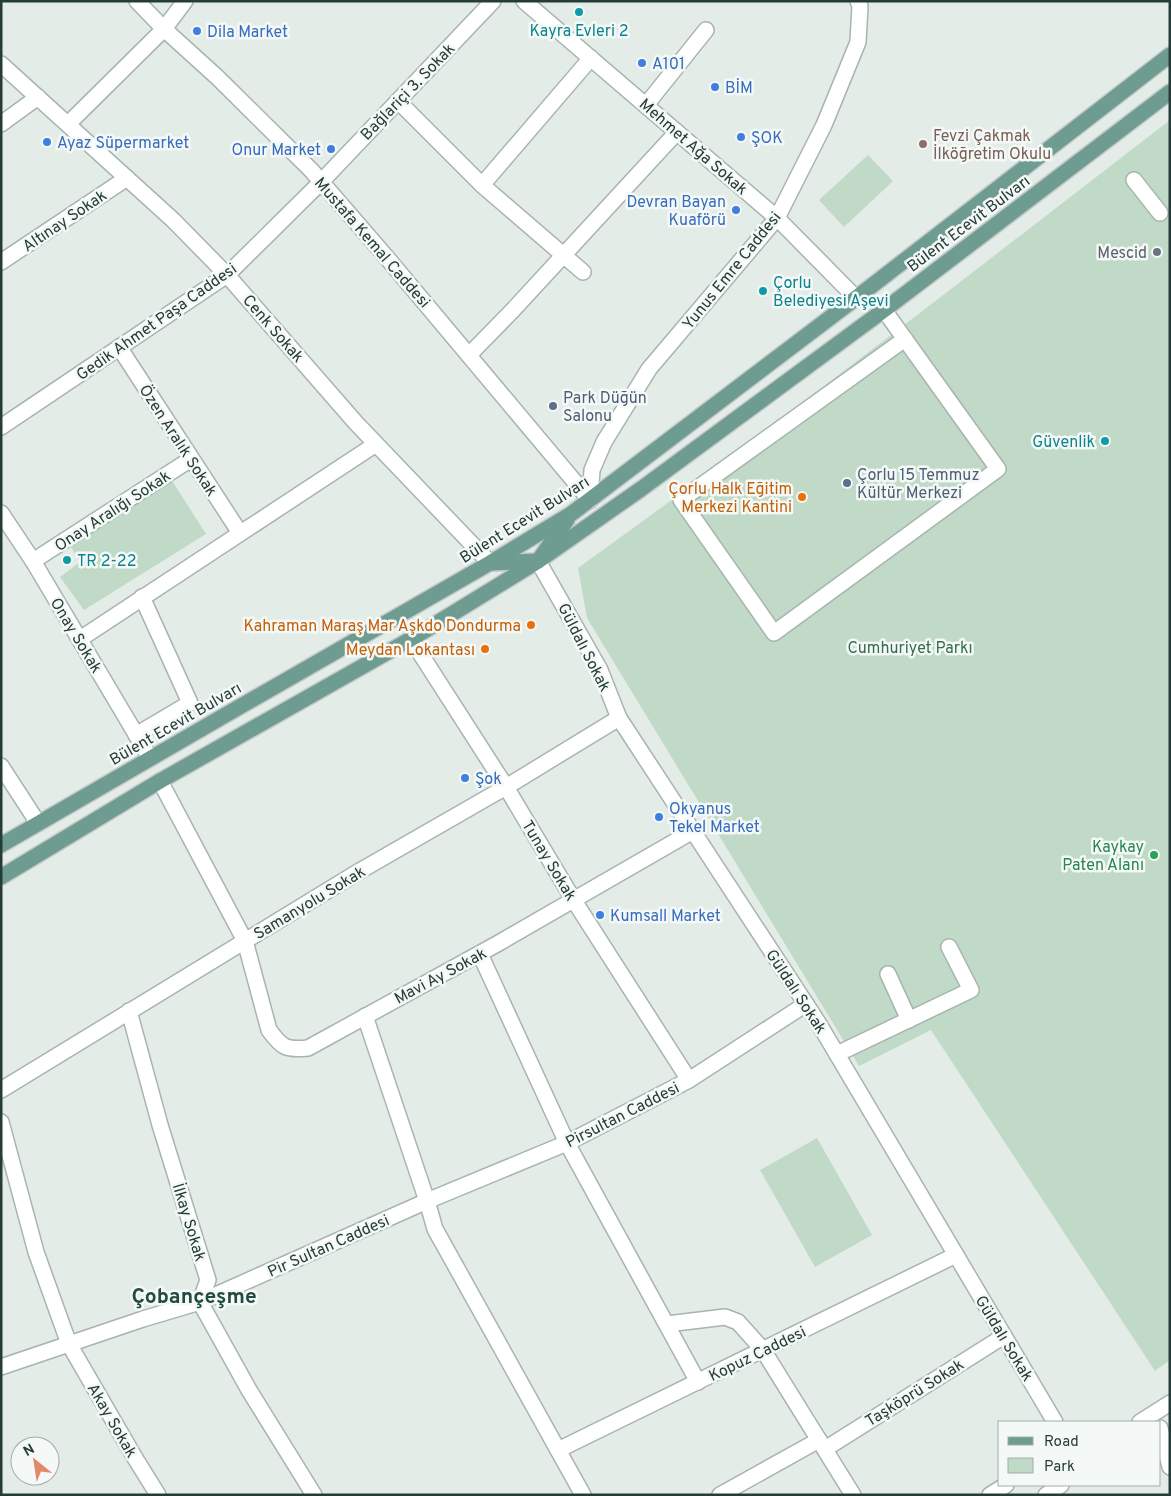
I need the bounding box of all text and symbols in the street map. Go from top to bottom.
marker: Kayra Evleri 2 [573,6,585,18]
place label: Kayra Evleri 2 [529,22,629,42]
place label: Dila Market [207,23,288,43]
marker: Dila Market [191,25,203,37]
street label: Bağlariçi 3. Sokak [357,40,460,145]
place label: A101 [652,55,685,75]
marker: A101 [636,57,648,69]
place label: BİM [725,78,753,99]
marker: BİM [709,81,721,93]
street label: Mehmet Ağa Sokak [634,95,751,200]
place label: Fevzi Çakmak İlköğretim Okulu [933,127,1051,165]
place label: ŞOK [751,129,783,149]
marker: ŞOK [735,131,747,143]
place label: Ayaz Süpermarket [57,134,189,154]
marker: Ayaz Süpermarket [41,136,53,148]
marker: Fevzi Çakmak İlköğretim Okulu [917,138,929,150]
place label: Onur Market [231,141,321,161]
marker: Onur Market [325,143,337,155]
street label: Bülent Ecevit Bulvarı [904,172,1035,277]
street label: Mustafa Kemal Caddesi [309,174,434,313]
street label: Altınay Sokak [19,186,111,257]
place label: Devran Bayan Kuaförü [627,193,726,231]
marker: Devran Bayan Kuaförü [730,204,742,216]
street label: Yunus Emre Caddesi [679,208,786,334]
place label: Mescid [1097,244,1147,264]
marker: Mescid [1151,246,1163,258]
street label: Gedik Ahmet Paşa Caddesi [73,260,241,386]
place label: Çorlu Belediyesi Aşevi [773,274,889,312]
marker: Çorlu Belediyesi Aşevi [757,285,769,297]
street label: Cenk Sokak [237,291,307,367]
street label: Özen Aralık Sokak [134,380,223,501]
place label: Park Düğün Salonu [563,389,647,427]
marker: Park Düğün Salonu [547,400,559,412]
place label: Güvenlik [1032,433,1095,453]
marker: Güvenlik [1099,435,1111,447]
place label: Çorlu 15 Temmuz Kültür Merkezi [857,466,979,504]
street label: Onay Aralığı Sokak [51,467,175,557]
street label: Bülent Ecevit Bulvarı [457,473,594,569]
marker: Çorlu 15 Temmuz Kültür Merkezi [841,477,853,489]
place label: Çorlu Halk Eğitim Merkezi Kantini [668,480,792,518]
marker: Çorlu Halk Eğitim Merkezi Kantini [796,491,808,503]
place label: TR 2-22 [77,552,136,572]
marker: TR 2-22 [61,554,73,566]
street label: Onay Sokak [45,595,106,677]
street label: Güldalı Sokak [552,600,614,696]
place label: Kahraman Maraş Mar Aşkdo Dondurma [243,617,521,637]
marker: Kahraman Maraş Mar Aşkdo Dondurma [525,619,537,631]
park label: Cumhuriyet Parkı [847,639,973,659]
place label: Meydan Lokantası [346,641,475,661]
marker: Meydan Lokantası [479,643,491,655]
street label: Bülent Ecevit Bulvarı [107,679,245,771]
place label: Şok [475,770,502,790]
marker: Şok [459,772,471,784]
place label: Okyanus Tekel Market [669,800,760,838]
marker: Okyanus Tekel Market [653,811,665,823]
street label: Tunay Sokak [516,817,580,905]
place label: Kaykay Paten Alanı [1062,838,1144,876]
marker: Kaykay Paten Alanı [1148,849,1160,861]
street label: Samanyolu Sokak [250,862,370,945]
place label: Kumsall Market [610,907,721,927]
marker: Kumsall Market [594,909,606,921]
street label: Mavi Ay Sokak [391,944,491,1009]
street label: Güldalı Sokak [761,946,830,1038]
street label: Pirsultan Caddesi [563,1078,683,1153]
street label: İlkay Sokak [167,1181,210,1264]
street label: Pir Sultan Caddesi [265,1211,393,1283]
district label: Çobançeşme [131,1284,257,1311]
street label: Güldalı Sokak [970,1292,1037,1386]
street label: Kopuz Caddesi [706,1323,810,1387]
street label: Taşköprü Sokak [862,1355,968,1432]
street label: Akay Sokak [82,1380,141,1462]
legend [998,1421,1161,1486]
text: Road [1044,1433,1079,1452]
north arrow [10,1436,60,1486]
text: N [21,1441,38,1461]
text: Park [1044,1458,1075,1477]

